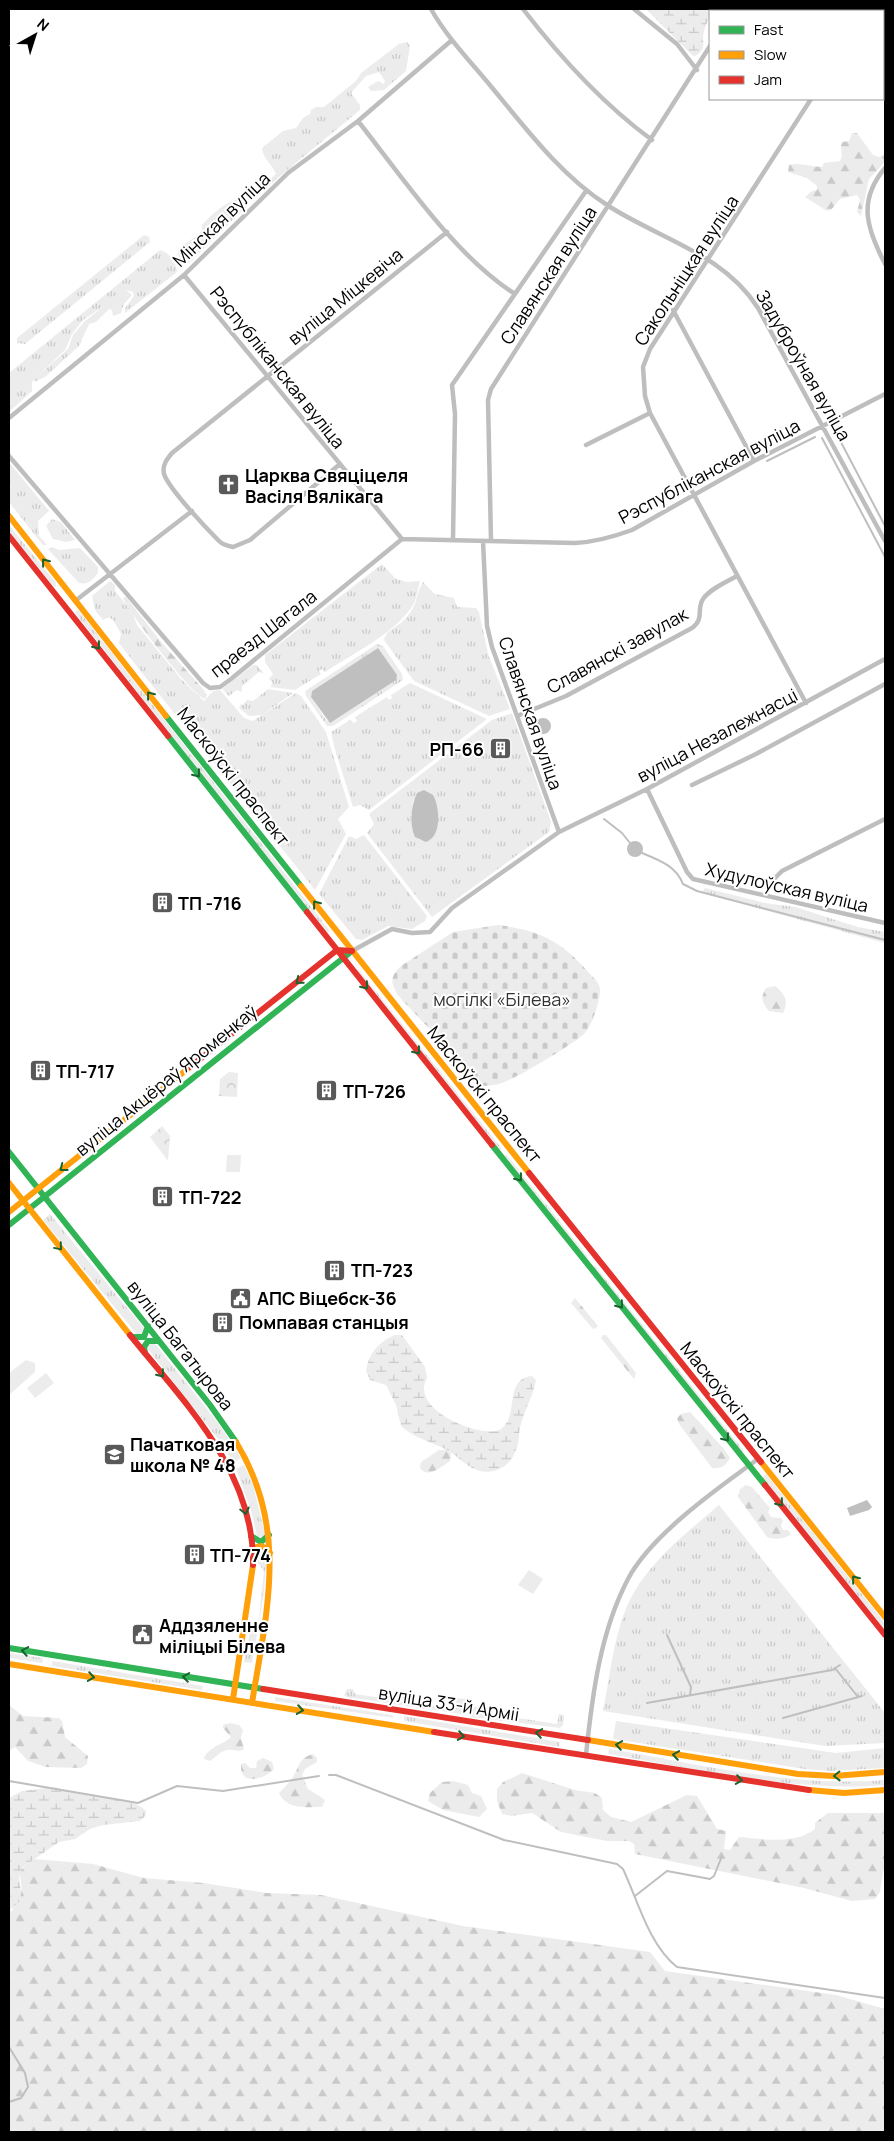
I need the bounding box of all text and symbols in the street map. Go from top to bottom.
north arrow [10,10,60,60]
legend [709,10,884,100]
text: N [34,14,53,35]
text: Fast [754,19,783,40]
text: Slow [754,44,787,65]
text: Jam [754,69,782,90]
street label: Мінская вуліца [167,166,275,272]
street label: Сакольніцкая вуліца [628,190,744,350]
street label: Славянская вуліца [494,201,602,349]
street label: вуліца Міцкевіча [283,242,407,350]
street label: Рэспубліканская вуліца [205,281,351,453]
street label: Задуброўная вуліца [751,285,857,445]
street label: Рэспубліканская вуліца [614,413,804,529]
place label: Царква Свяціцеля Васіля Вялікага [245,463,408,508]
church icon: Царква Свяціцеля Васіля Вялікага [217,473,241,497]
one-way arrow [43,559,51,568]
street label: праезд Шагала [205,584,321,682]
street label: Славянскі завулак [542,601,693,699]
street label: Славянская вуліца [494,633,568,793]
one-way arrow [91,640,99,649]
street label: вуліца Незалежнасці [632,682,802,788]
one-way arrow [146,691,155,700]
street label: Маскоўскі праспект [172,702,296,850]
place label: РП-66 [430,737,484,761]
building icon: РП-66 [488,737,512,761]
one-way arrow [192,768,200,777]
street label: Худулоўская вуліца [703,857,871,917]
building icon: ТП -716 [150,891,174,915]
place label: ТП -716 [178,891,242,915]
one-way arrow [313,901,321,910]
one-way arrow [296,975,305,983]
one-way arrow [360,980,369,989]
park label: могілкі «Білева» [433,987,571,1011]
street label: вуліца Акцёраў Яроменкаў [70,999,262,1161]
street label: Маскоўскі праспект [422,1021,548,1167]
one-way arrow [412,1045,420,1054]
building icon: ТП-717 [28,1059,52,1083]
place label: ТП-717 [56,1059,115,1083]
building icon: ТП-726 [315,1079,339,1103]
place label: ТП-726 [343,1079,406,1103]
one-way arrow [60,1163,69,1171]
one-way arrow [513,1172,521,1181]
building icon: ТП-722 [151,1185,175,1209]
place label: ТП-722 [179,1185,242,1209]
one-way arrow [54,1241,62,1250]
building icon: ТП-723 [323,1258,347,1282]
place label: ТП-723 [351,1258,413,1282]
street label: вуліца Багатырова [123,1275,239,1415]
public building icon: АПС Віцебск-36 [229,1286,253,1310]
place label: АПС Віцебск-36 [257,1286,397,1310]
one-way arrow [615,1299,623,1308]
building icon: Помпавая станцыя [211,1310,235,1334]
place label: Помпавая станцыя [239,1310,409,1334]
street label: Маскоўскі праспект [675,1337,801,1483]
one-way arrow [156,1368,164,1377]
place label: Пачатковая школа № 48 [130,1432,236,1477]
one-way arrow [721,1432,730,1441]
school or university icon: Пачатковая школа № 48 [102,1442,126,1466]
one-way arrow [774,1498,783,1507]
one-way arrow [239,1506,250,1515]
building icon: ТП-774 [182,1543,206,1567]
place label: ТП-774 [210,1543,271,1567]
one-way arrow [852,1576,860,1585]
place label: Аддзяленне міліцыі Білева [159,1613,285,1658]
public building icon: Аддзяленне міліцыі Білева [131,1623,155,1647]
one-way arrow [21,1646,30,1656]
one-way arrow [88,1671,96,1682]
one-way arrow [181,1672,190,1682]
street label: вуліца 33-й Арміі [377,1680,521,1726]
one-way arrow [296,1705,305,1715]
one-way arrow [535,1728,543,1738]
one-way arrow [457,1730,465,1741]
one-way arrow [614,1741,623,1751]
one-way arrow [671,1750,680,1760]
one-way arrow [832,1771,840,1781]
one-way arrow [734,1775,743,1785]

